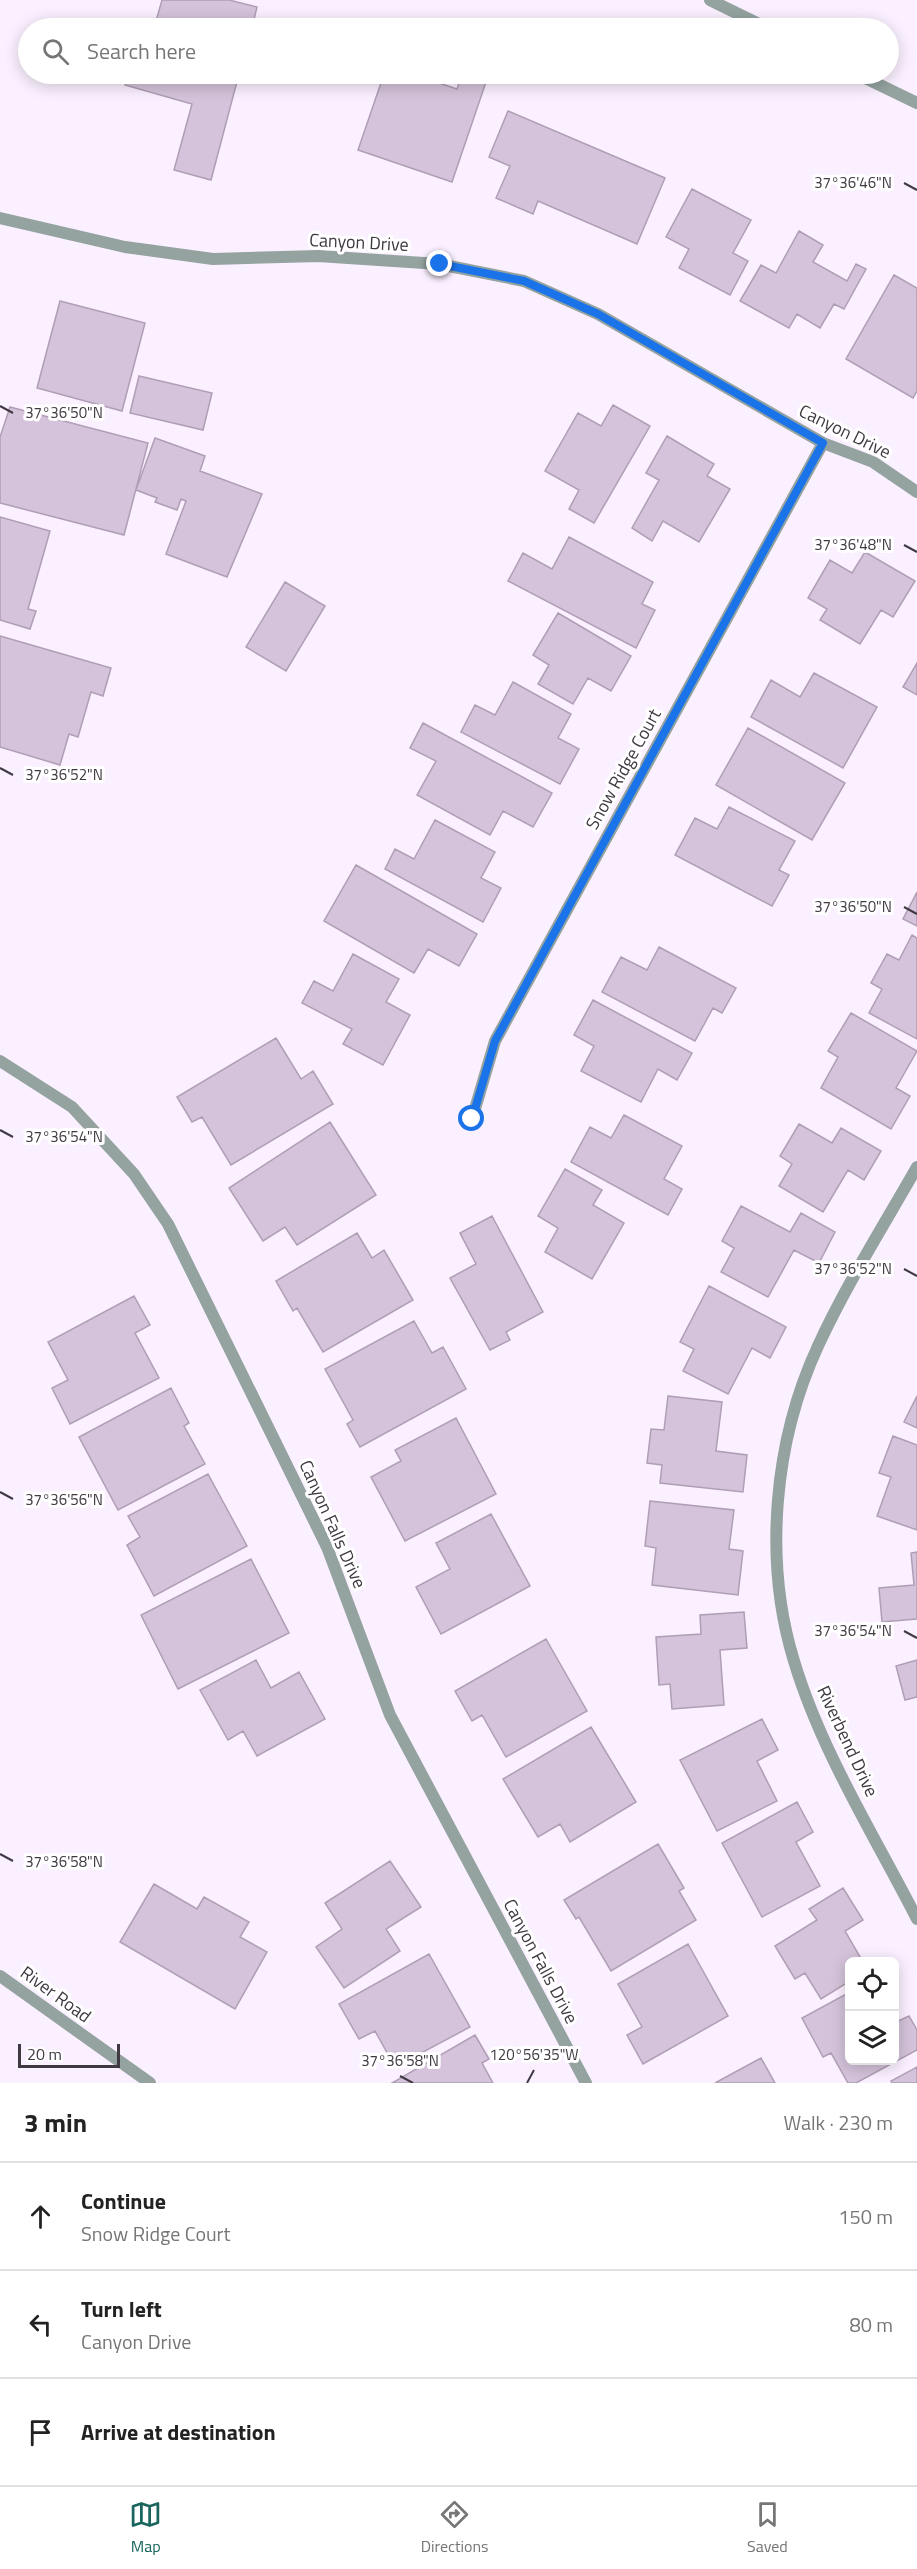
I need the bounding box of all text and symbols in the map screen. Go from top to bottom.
search box [18,18,899,84]
text: Search here [87,34,196,68]
icon: search [39,35,72,68]
text: 37°36'46"N [814,171,892,194]
street label: Canyon Drive [309,226,409,258]
route end [426,250,452,276]
street label: Canyon Drive [794,397,896,465]
text: 37°36'50"N [25,401,103,424]
text: 37°36'48"N [814,533,892,556]
street label: Snow Ridge Court [579,703,668,834]
text: 37°36'52"N [25,763,103,786]
text: 37°36'50"N [814,895,892,918]
route start [458,1105,484,1131]
text: 37°36'54"N [25,1125,103,1148]
text: 37°36'52"N [814,1257,892,1280]
street label: Canyon Falls Drive [293,1456,373,1592]
text: 37°36'56"N [25,1488,103,1511]
text: 37°36'54"N [814,1619,892,1642]
street label: Riverbend Drive [810,1681,886,1801]
text: 37°36'58"N [25,1850,103,1873]
street label: Canyon Falls Drive [497,1894,585,2028]
map controls [845,1957,899,2065]
button: locate [845,1957,899,2011]
street label: River Road [15,1959,97,2029]
button: layers [845,2011,899,2065]
scale bar [18,2041,120,2068]
text: 20 m [27,2042,62,2066]
text: 120°56'35"W [489,2043,579,2066]
text: 37°36'58"N [361,2049,439,2072]
text: 3 min [24,2103,87,2142]
text: Walk · 230 m [784,2107,893,2138]
text: Continue [81,2184,166,2218]
icon: ahead [24,2200,57,2233]
text: 150 m [838,2201,893,2232]
text: Snow Ridge Court [81,2218,231,2249]
text: Turn left [81,2292,162,2326]
icon: left [24,2308,57,2341]
text: 80 m [849,2309,893,2340]
text: Canyon Drive [81,2326,191,2357]
text: Arrive at destination [81,2415,276,2449]
icon: arrive [24,2416,57,2449]
tab: Map [129,2498,162,2558]
tab: Directions [421,2498,489,2558]
tab: Saved [747,2498,788,2558]

